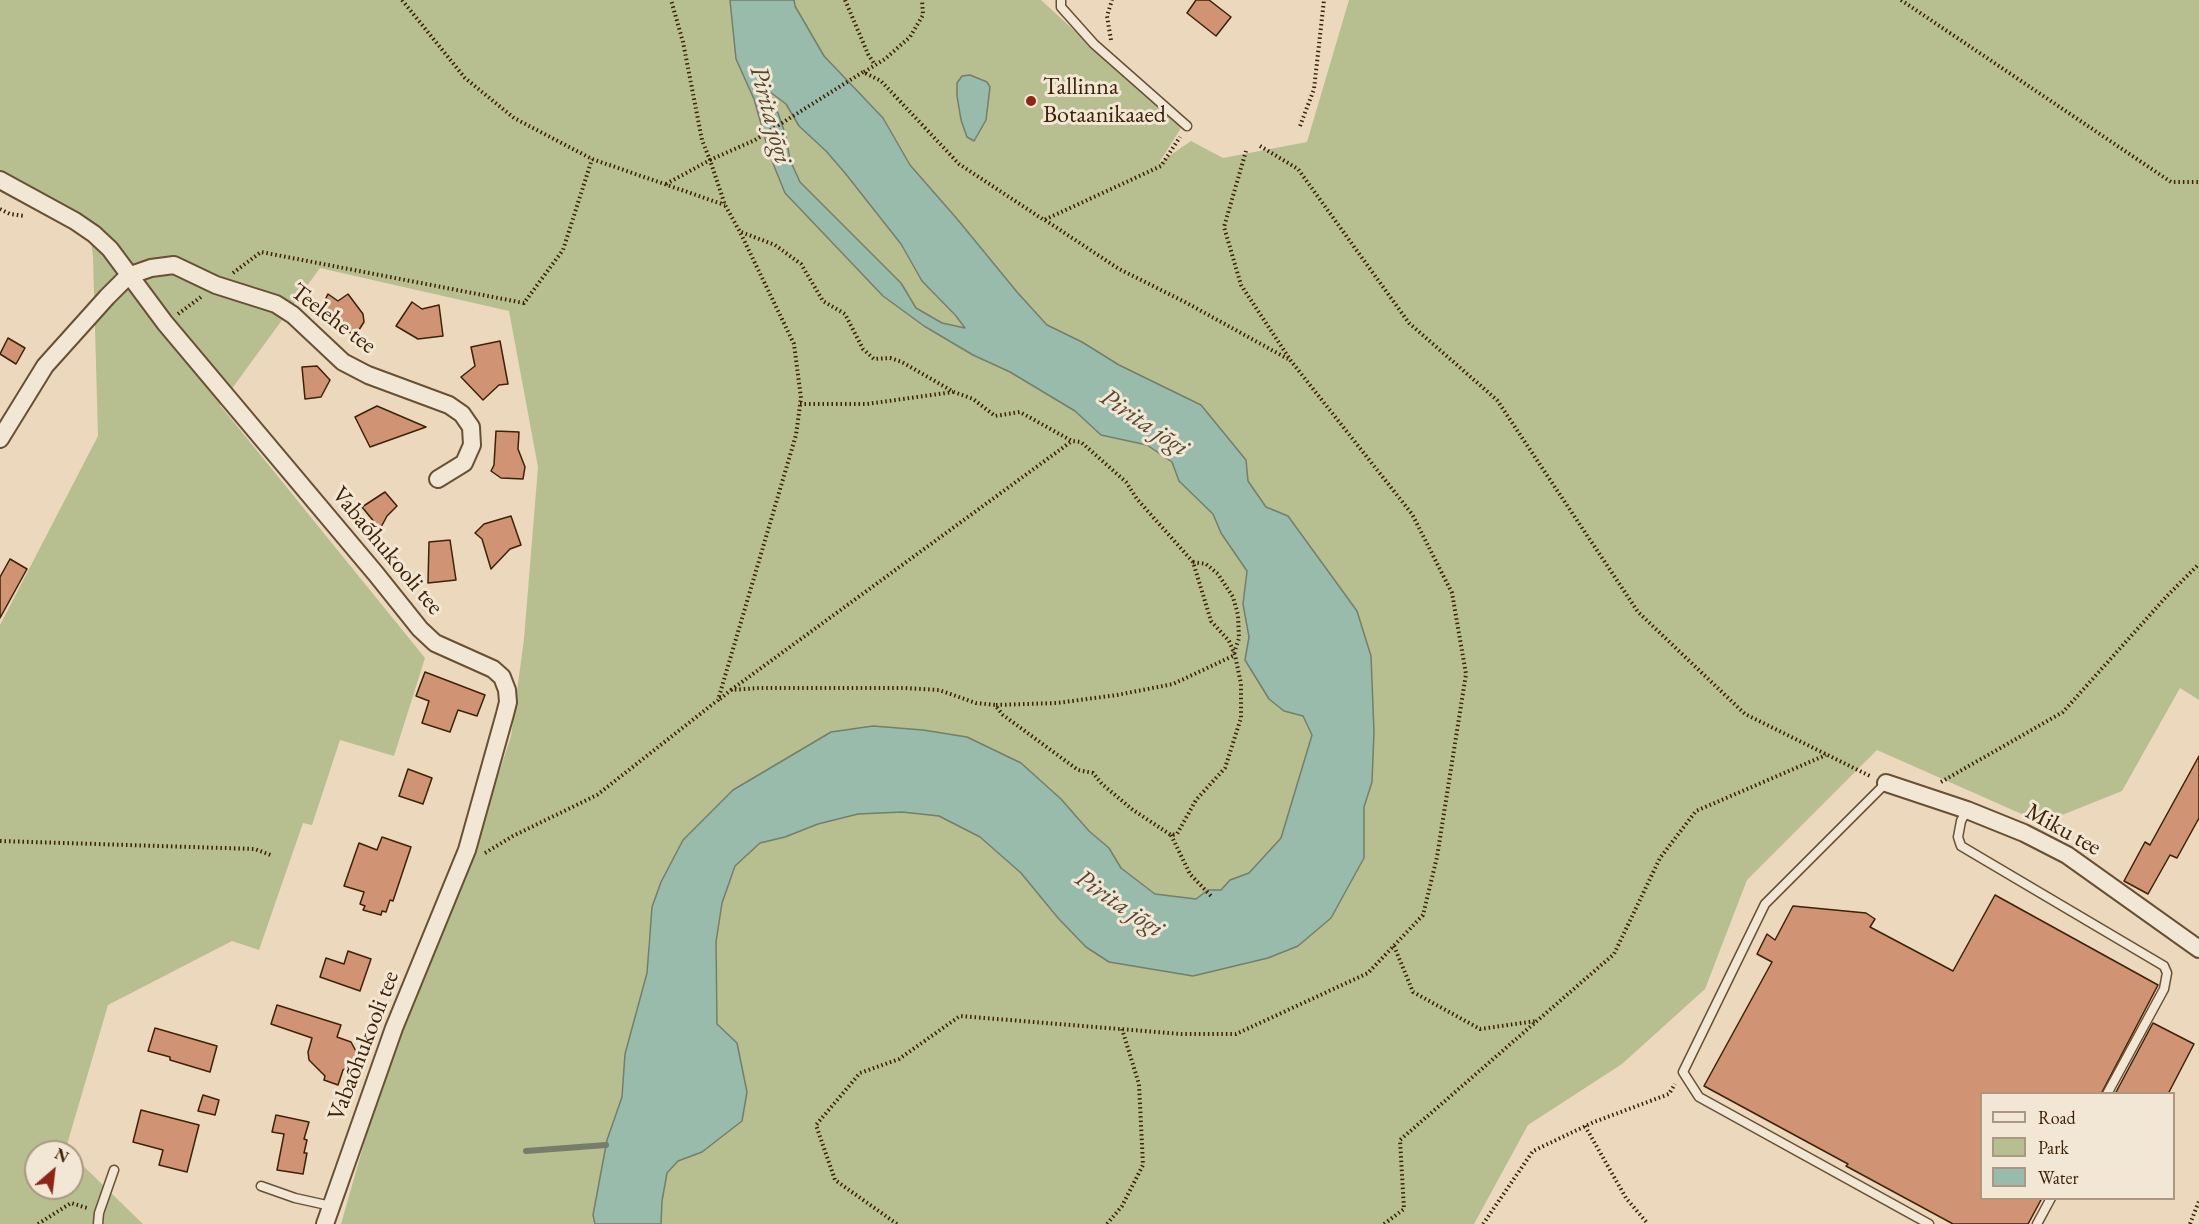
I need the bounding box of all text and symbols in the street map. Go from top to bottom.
water label: Pirita jõgi [742,63,798,167]
place label: Tallinna Botaanikaaed [1043,73,1166,129]
marker: Tallinna Botaanikaaed [1024,94,1038,108]
street label: Teelehe tee [285,278,381,360]
water label: Pirita jõgi [1094,382,1194,464]
street label: Vabaõhukooli tee [325,481,449,621]
street label: Miku tee [2020,797,2106,863]
water label: Pirita jõgi [1069,863,1169,945]
street label: Vabaõhukooli tee [322,967,406,1125]
legend [1980,1092,2175,1200]
text: Road [2038,1106,2076,1129]
text: Park [2038,1136,2069,1159]
north arrow [24,1140,84,1200]
text: N [51,1143,72,1168]
text: Water [2038,1166,2079,1189]

